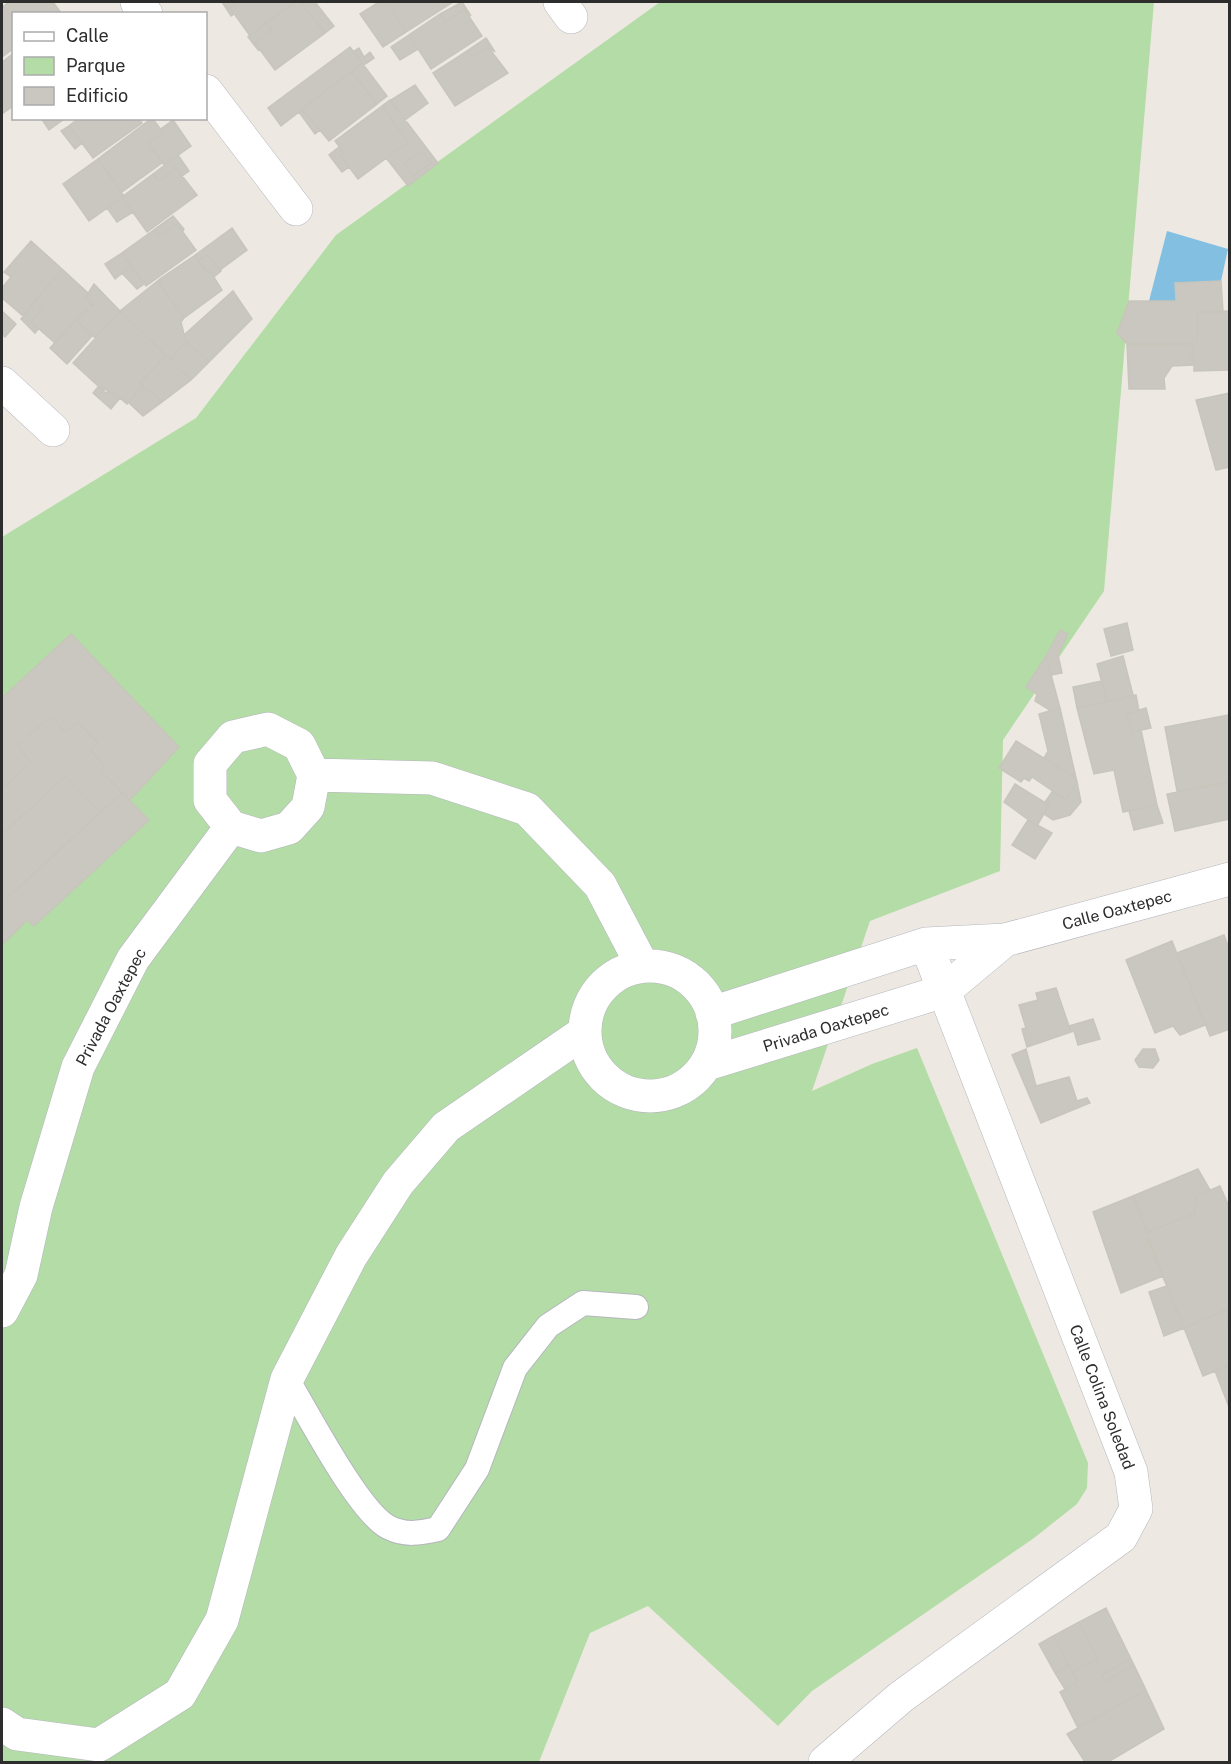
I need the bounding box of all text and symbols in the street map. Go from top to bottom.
legend [12,12,207,120]
text: Calle [66,25,109,46]
text: Parque [66,55,126,76]
text: Edificio [66,85,128,106]
street label: Calle Oaxtepec [1060,886,1174,934]
street label: Privada Oaxtepec [72,945,150,1069]
street label: Privada Oaxtepec [761,1000,891,1056]
street label: Calle Colina Soledad [1066,1322,1138,1472]

